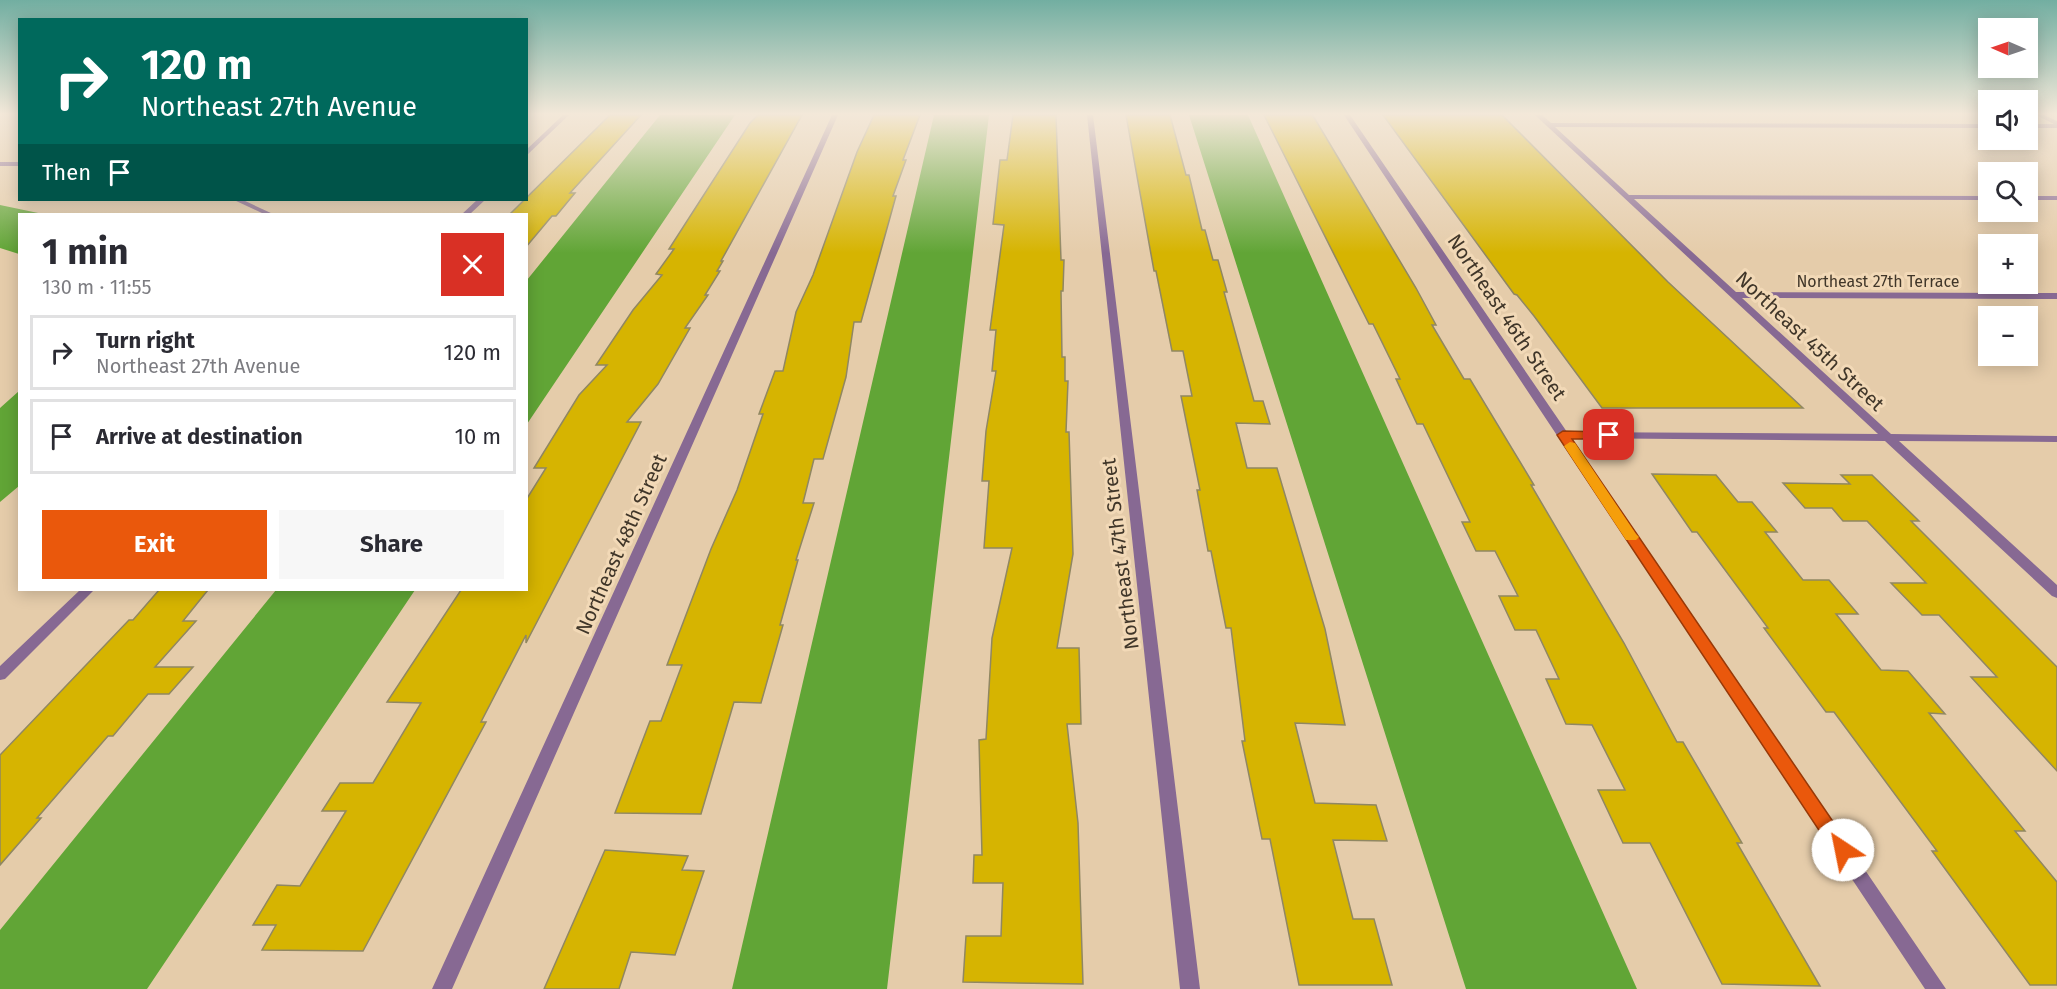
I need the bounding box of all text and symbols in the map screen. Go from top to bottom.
north arrow [1978,18,2038,78]
map controls [1978,18,2038,366]
text: 120 m [141,40,252,90]
icon: right [42,42,120,120]
button: sound [1978,90,2038,150]
text: Northeast 27th Avenue [141,91,417,123]
icon: arrive [103,156,136,189]
text: Then [42,159,91,186]
button: search [1978,162,2038,222]
street label: Northeast 46th Street [1443,229,1572,405]
text: 1 min [42,230,129,274]
button: close [441,233,504,296]
button: + [1978,234,2038,294]
street label: Northeast 45th Street [1731,266,1890,416]
street label: Northeast 27th Terrace [1796,272,1960,291]
text: 130 m · 11:55 [42,275,152,299]
button: − [1978,306,2038,366]
text: Turn right [96,327,195,354]
icon: right [45,336,78,369]
text: 120 m [444,339,501,366]
text: Northeast 27th Avenue [96,354,300,378]
pin [1583,409,1634,460]
icon: arrive [1592,418,1625,451]
icon: arrive [45,420,78,453]
text: Arrive at destination [96,423,303,450]
text: 10 m [455,423,501,450]
street label: Northeast 48th Street [570,449,672,638]
street label: Northeast 47th Street [1096,456,1144,651]
button: Exit [42,510,267,579]
button: Share [279,510,504,579]
position arrow [1811,818,1875,882]

